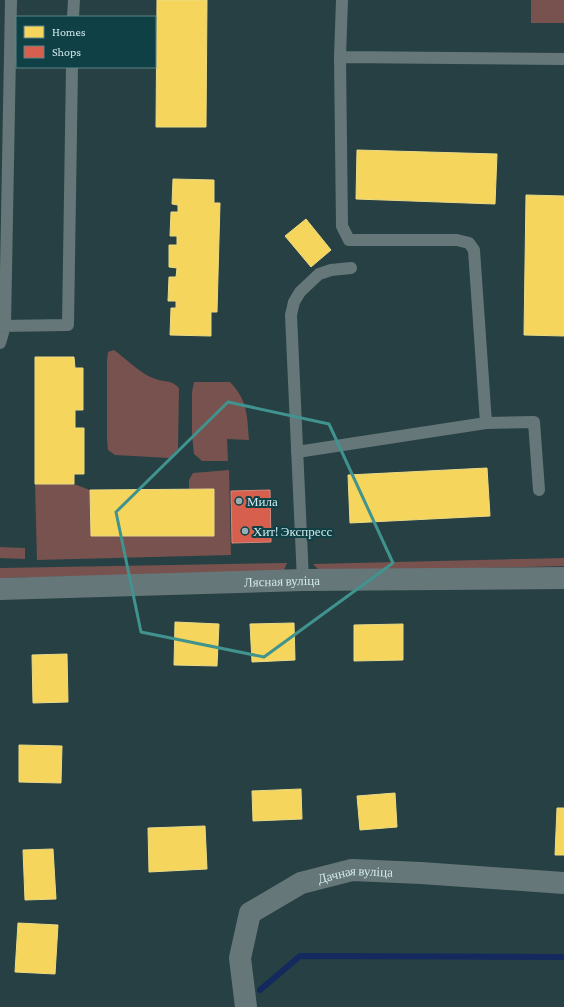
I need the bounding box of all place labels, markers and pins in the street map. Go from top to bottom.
place label: Мила [247,494,278,509]
marker: Мила [234,496,244,506]
place label: Хит! Экспресс [253,524,333,539]
marker: Хит! Экспресс [240,526,250,536]

